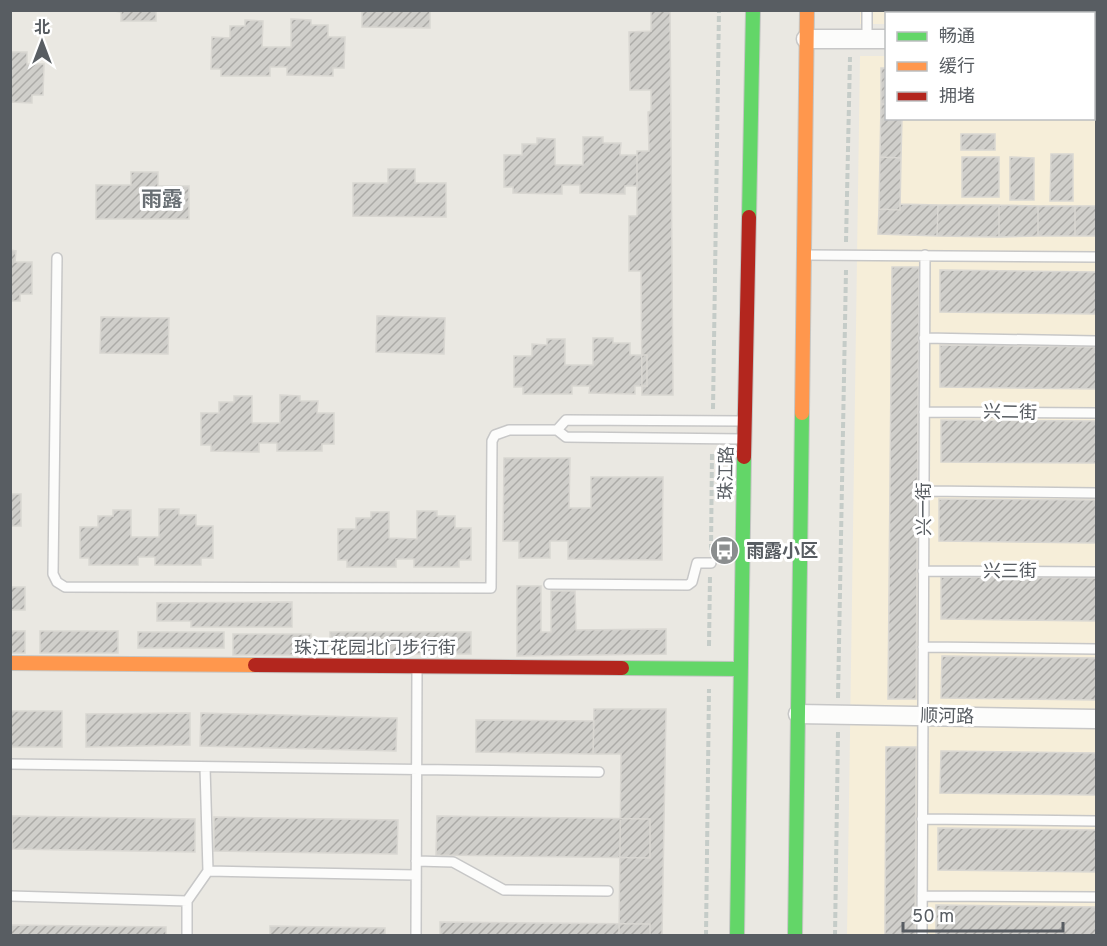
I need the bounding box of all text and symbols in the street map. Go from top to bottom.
north arrow [12,12,72,72]
legend [885,12,1095,120]
text: 北 [34,19,50,39]
text: 畅通 [939,26,975,49]
text: 缓行 [939,56,975,79]
text: 拥堵 [939,86,975,109]
district label: 雨露 [141,187,183,214]
street label: 兴二街 [983,402,1037,425]
street label: 珠江路 [716,446,739,500]
street label: 兴一街 [914,482,937,536]
bus stop icon: 雨露小区 [709,535,741,567]
place label: 雨露小区 [746,541,818,564]
street label: 兴三街 [983,561,1037,584]
street label: 珠江花园北门步行街 [294,638,456,661]
street label: 顺河路 [920,706,974,729]
scale bar [903,895,1064,933]
text: 50 m [912,906,954,929]

